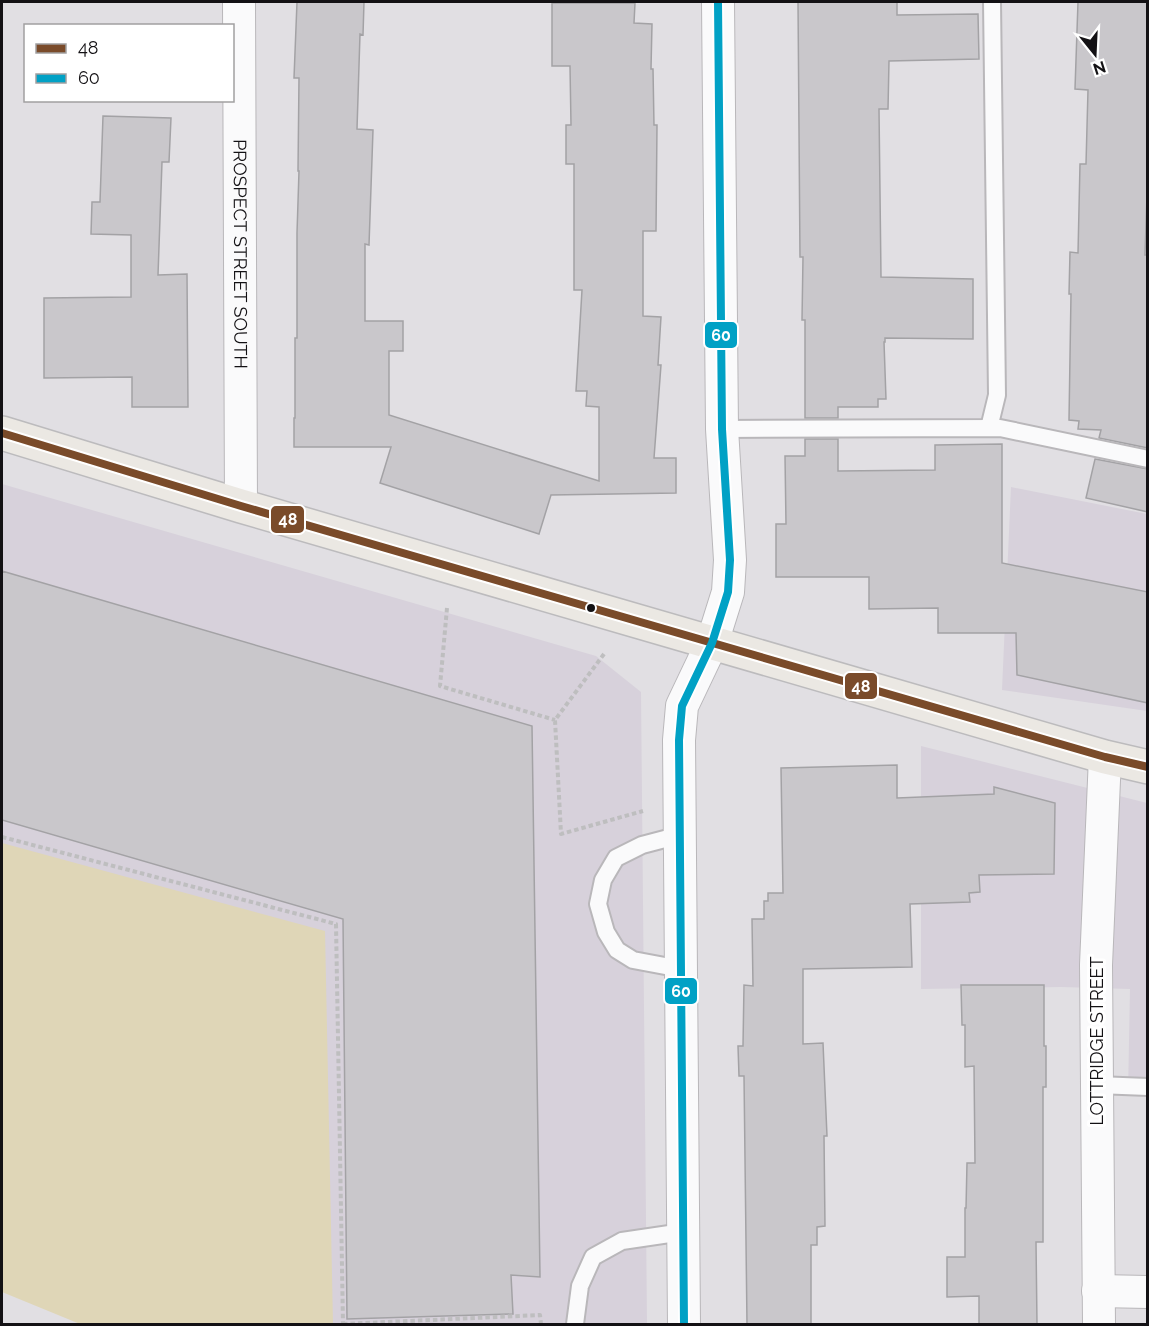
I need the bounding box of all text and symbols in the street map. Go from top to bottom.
legend [24,24,234,102]
north arrow [1065,24,1125,84]
text: 48 [78,37,99,58]
text: N [1091,57,1108,79]
text: 60 [78,67,100,88]
street label: PROSPECT STREET SOUTH [230,139,251,369]
line badge: 60 [704,321,738,349]
text: 60 [711,326,731,345]
line badge: 48 [270,505,305,534]
text: 48 [279,510,297,529]
unlabelled marker [585,602,597,614]
line badge: 48 [844,672,878,700]
text: 48 [852,677,870,696]
street label: LOTTRIDGE STREET [1086,956,1107,1126]
line badge: 60 [664,977,698,1005]
text: 60 [671,982,691,1001]

